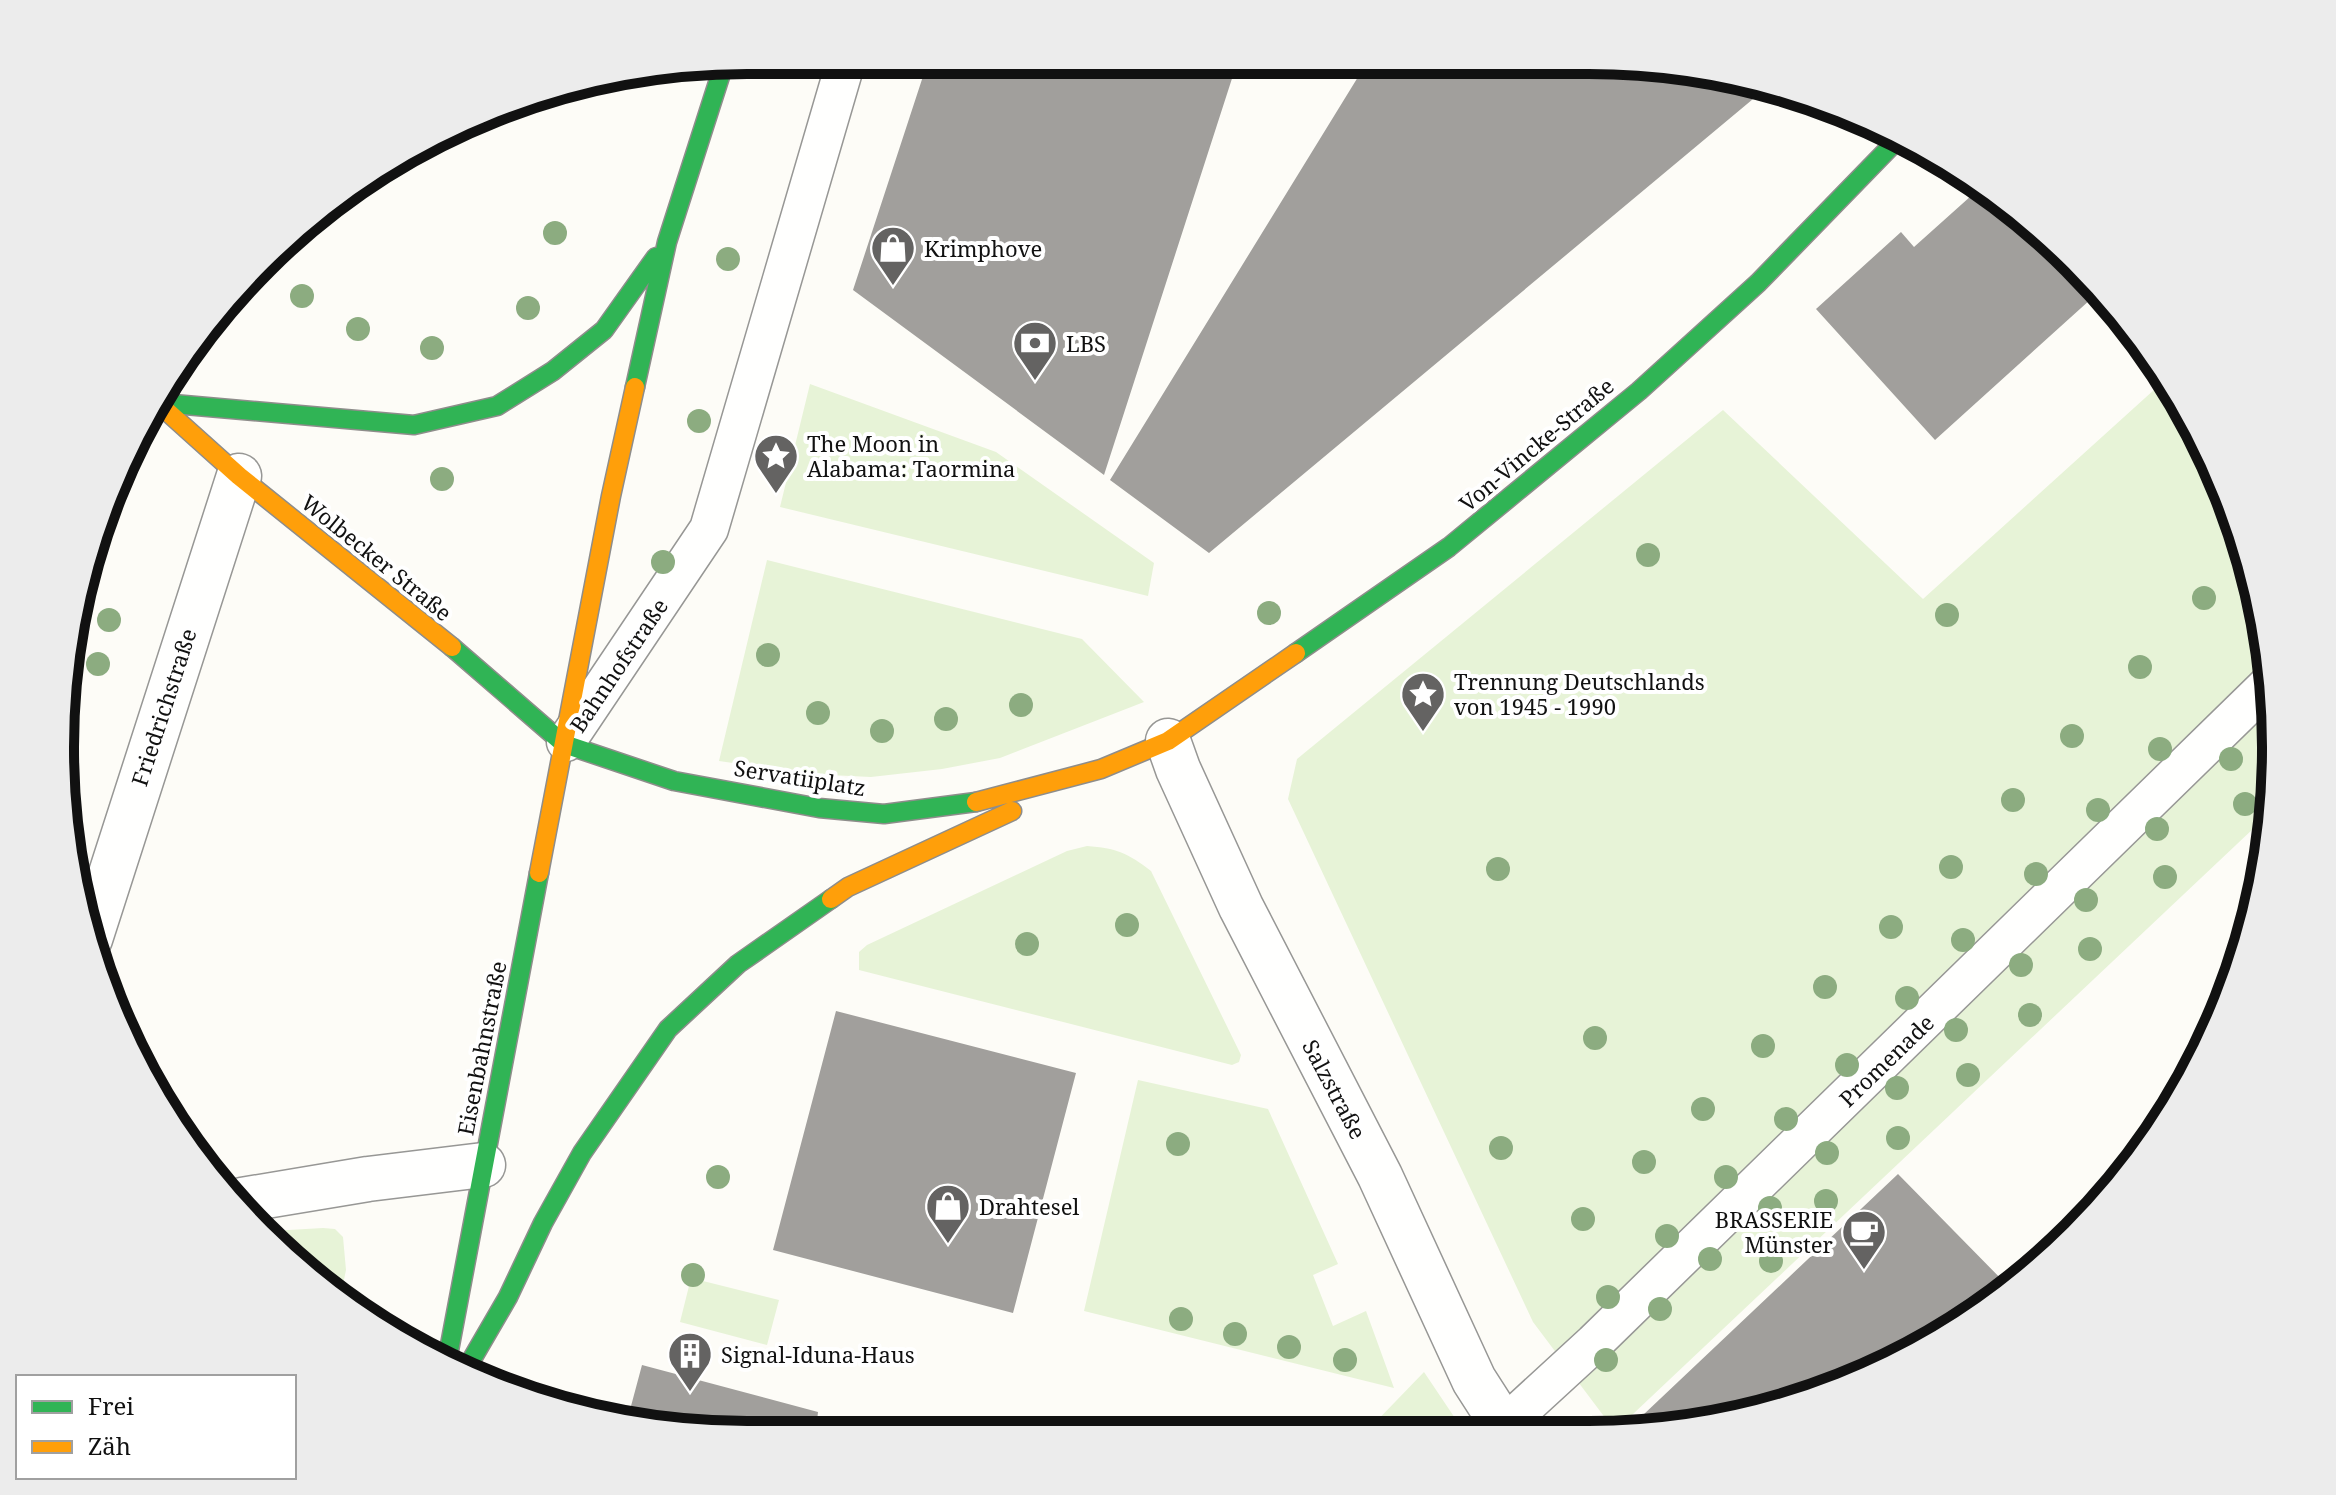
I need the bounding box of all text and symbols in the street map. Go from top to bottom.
shop icon: Krimphove [869,224,917,287]
place label: Krimphove [924,233,1042,263]
bank icon: LBS [1011,319,1059,382]
place label: LBS [1066,328,1106,358]
street label: Von-Vincke-Straße [1452,370,1620,518]
place label: The Moon in Alabama: Taormina [807,428,1015,483]
place icon: The Moon in Alabama: Taormina [752,432,800,495]
street label: Wolbecker Straße [295,487,459,627]
street label: Bahnhofstraße [562,592,674,738]
street label: Friedrichstraße [123,624,203,790]
place label: Trennung Deutschlands von 1945 - 1990 [1454,666,1705,721]
place icon: Trennung Deutschlands von 1945 - 1990 [1399,670,1447,733]
street label: Servatiiplatz [732,752,868,802]
street label: Eisenbahnstraße [449,958,513,1138]
street label: Promenade [1832,1007,1940,1113]
street label: Salzstraße [1296,1034,1374,1144]
shop icon: Drahtesel [924,1182,972,1245]
place label: Drahtesel [979,1191,1079,1221]
place label: BRASSERIE Münster [1715,1204,1834,1259]
cafe icon: BRASSERIE Münster [1840,1208,1888,1271]
building icon: Signal-Iduna-Haus [666,1330,714,1393]
place label: Signal-Iduna-Haus [721,1339,915,1369]
legend [16,1375,296,1479]
text: Frei [88,1389,134,1422]
text: Zäh [88,1429,131,1462]

